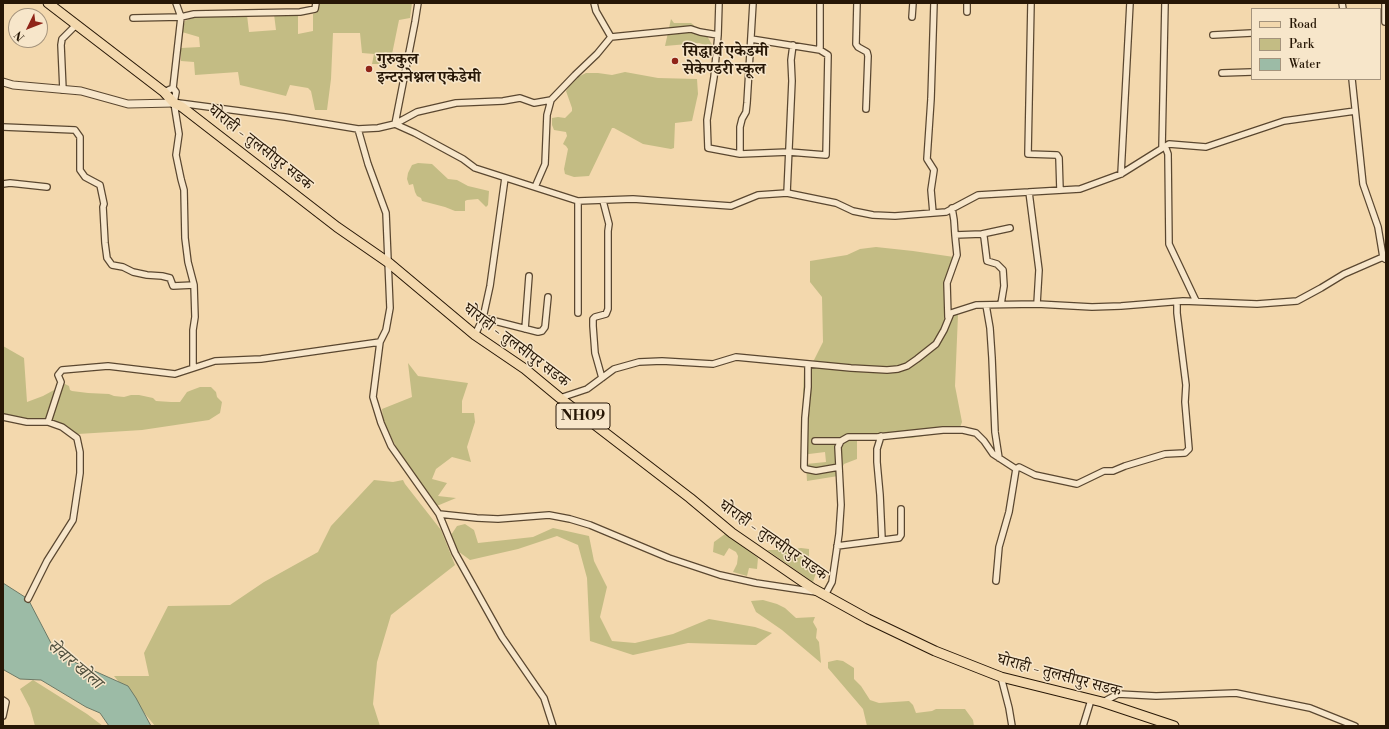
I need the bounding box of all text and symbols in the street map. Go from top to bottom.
north arrow [8,8,48,48]
legend [1251,8,1381,80]
text: Road [1289,17,1317,32]
text: N [12,28,28,43]
text: Park [1289,37,1314,52]
place label: सिद्धार्थ एकेडमी सेकेण्डरी स्कूल [683,42,768,80]
place label: गुरुकुल इन्टरनेश्नल एकेडेमी [377,50,481,88]
marker: सिद्धार्थ एकेडमी सेकेण्डरी स्कूल [670,56,680,66]
text: Water [1289,57,1321,72]
marker: गुरुकुल इन्टरनेश्नल एकेडेमी [364,64,374,74]
street label: घोराही - तुलसीपुर सडक [204,101,316,195]
street label: घोराही - तुलसीपुर सडक [459,300,573,392]
road number: NH09 [556,403,610,429]
street label: घोराही - तुलसीपुर सडक [715,496,831,586]
water label: सेवार खोला [42,636,106,694]
street label: घोराही - तुलसीपुर सडक [995,650,1123,702]

